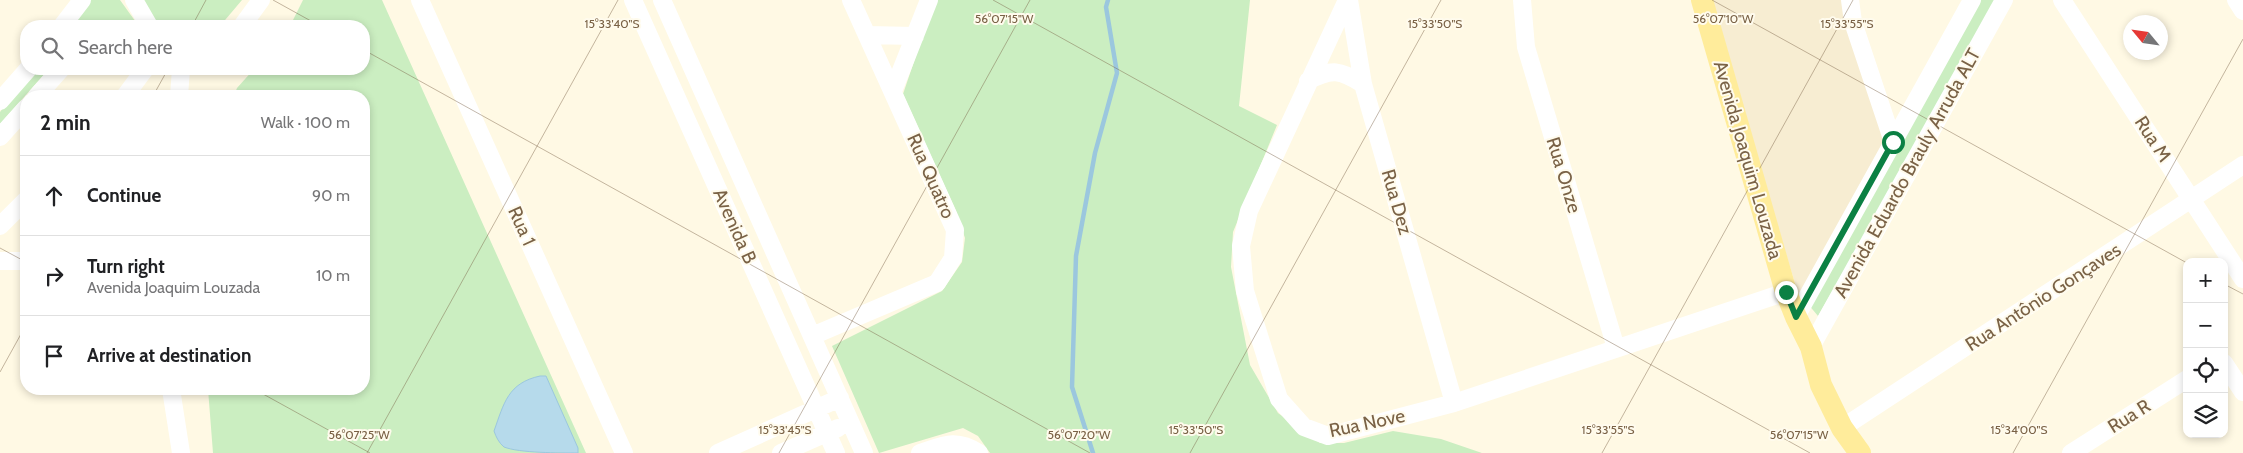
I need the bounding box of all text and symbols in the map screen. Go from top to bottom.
text: 56°07'15"W [975,11,1034,26]
text: 56°07'10"W [1693,11,1754,26]
north arrow [2123,15,2168,60]
text: 15°33'40"S [585,16,639,31]
text: 15°33'50"S [1408,16,1462,31]
text: 15°33'55"S [1821,16,1873,31]
search box [20,20,370,75]
icon: search [38,34,66,62]
text: Search here [78,36,172,59]
street label: Avenida Eduardo Brauly Arruda ALT [1829,44,1985,302]
street label: Avenida Joaquim Louzada [1709,58,1787,262]
text: 2 min [40,110,91,135]
street label: Rua M [2130,112,2176,166]
text: Walk · 100 m [261,113,350,132]
street label: Rua Quatro [902,130,960,222]
route start [1882,131,1905,154]
street label: Rua Onze [1542,134,1587,216]
street label: Rua Dez [1377,167,1417,237]
icon: ahead [40,182,68,210]
text: Continue [87,184,161,207]
street label: Avenida B [708,185,762,267]
text: 90 m [312,186,350,205]
street label: Rua 1 [503,203,541,249]
street label: Rua Antônio Gonçaves [1961,238,2125,356]
text: Turn right [87,255,165,278]
map controls [2183,258,2228,438]
button: + [2183,258,2228,303]
icon: right [40,262,68,290]
text: 10 m [316,266,350,285]
text: Avenida Joaquim Louzada [87,278,260,297]
route end [1775,281,1798,304]
button: − [2183,303,2228,348]
icon: arrive [40,342,68,370]
text: Arrive at destination [87,344,251,367]
button: locate [2183,348,2228,393]
button: layers [2183,393,2228,438]
street label: Rua R [2103,394,2155,438]
street label: Rua Nove [1327,404,1407,442]
text: 15°33'45"S [758,422,812,437]
text: 15°33'50"S [1169,422,1223,437]
text: 15°33'55"S [1582,422,1634,437]
text: 15°34'00"S [1991,422,2047,437]
text: 56°07'25"W [328,427,390,442]
text: 56°07'20"W [1048,427,1111,442]
text: 56°07'15"W [1770,427,1829,442]

